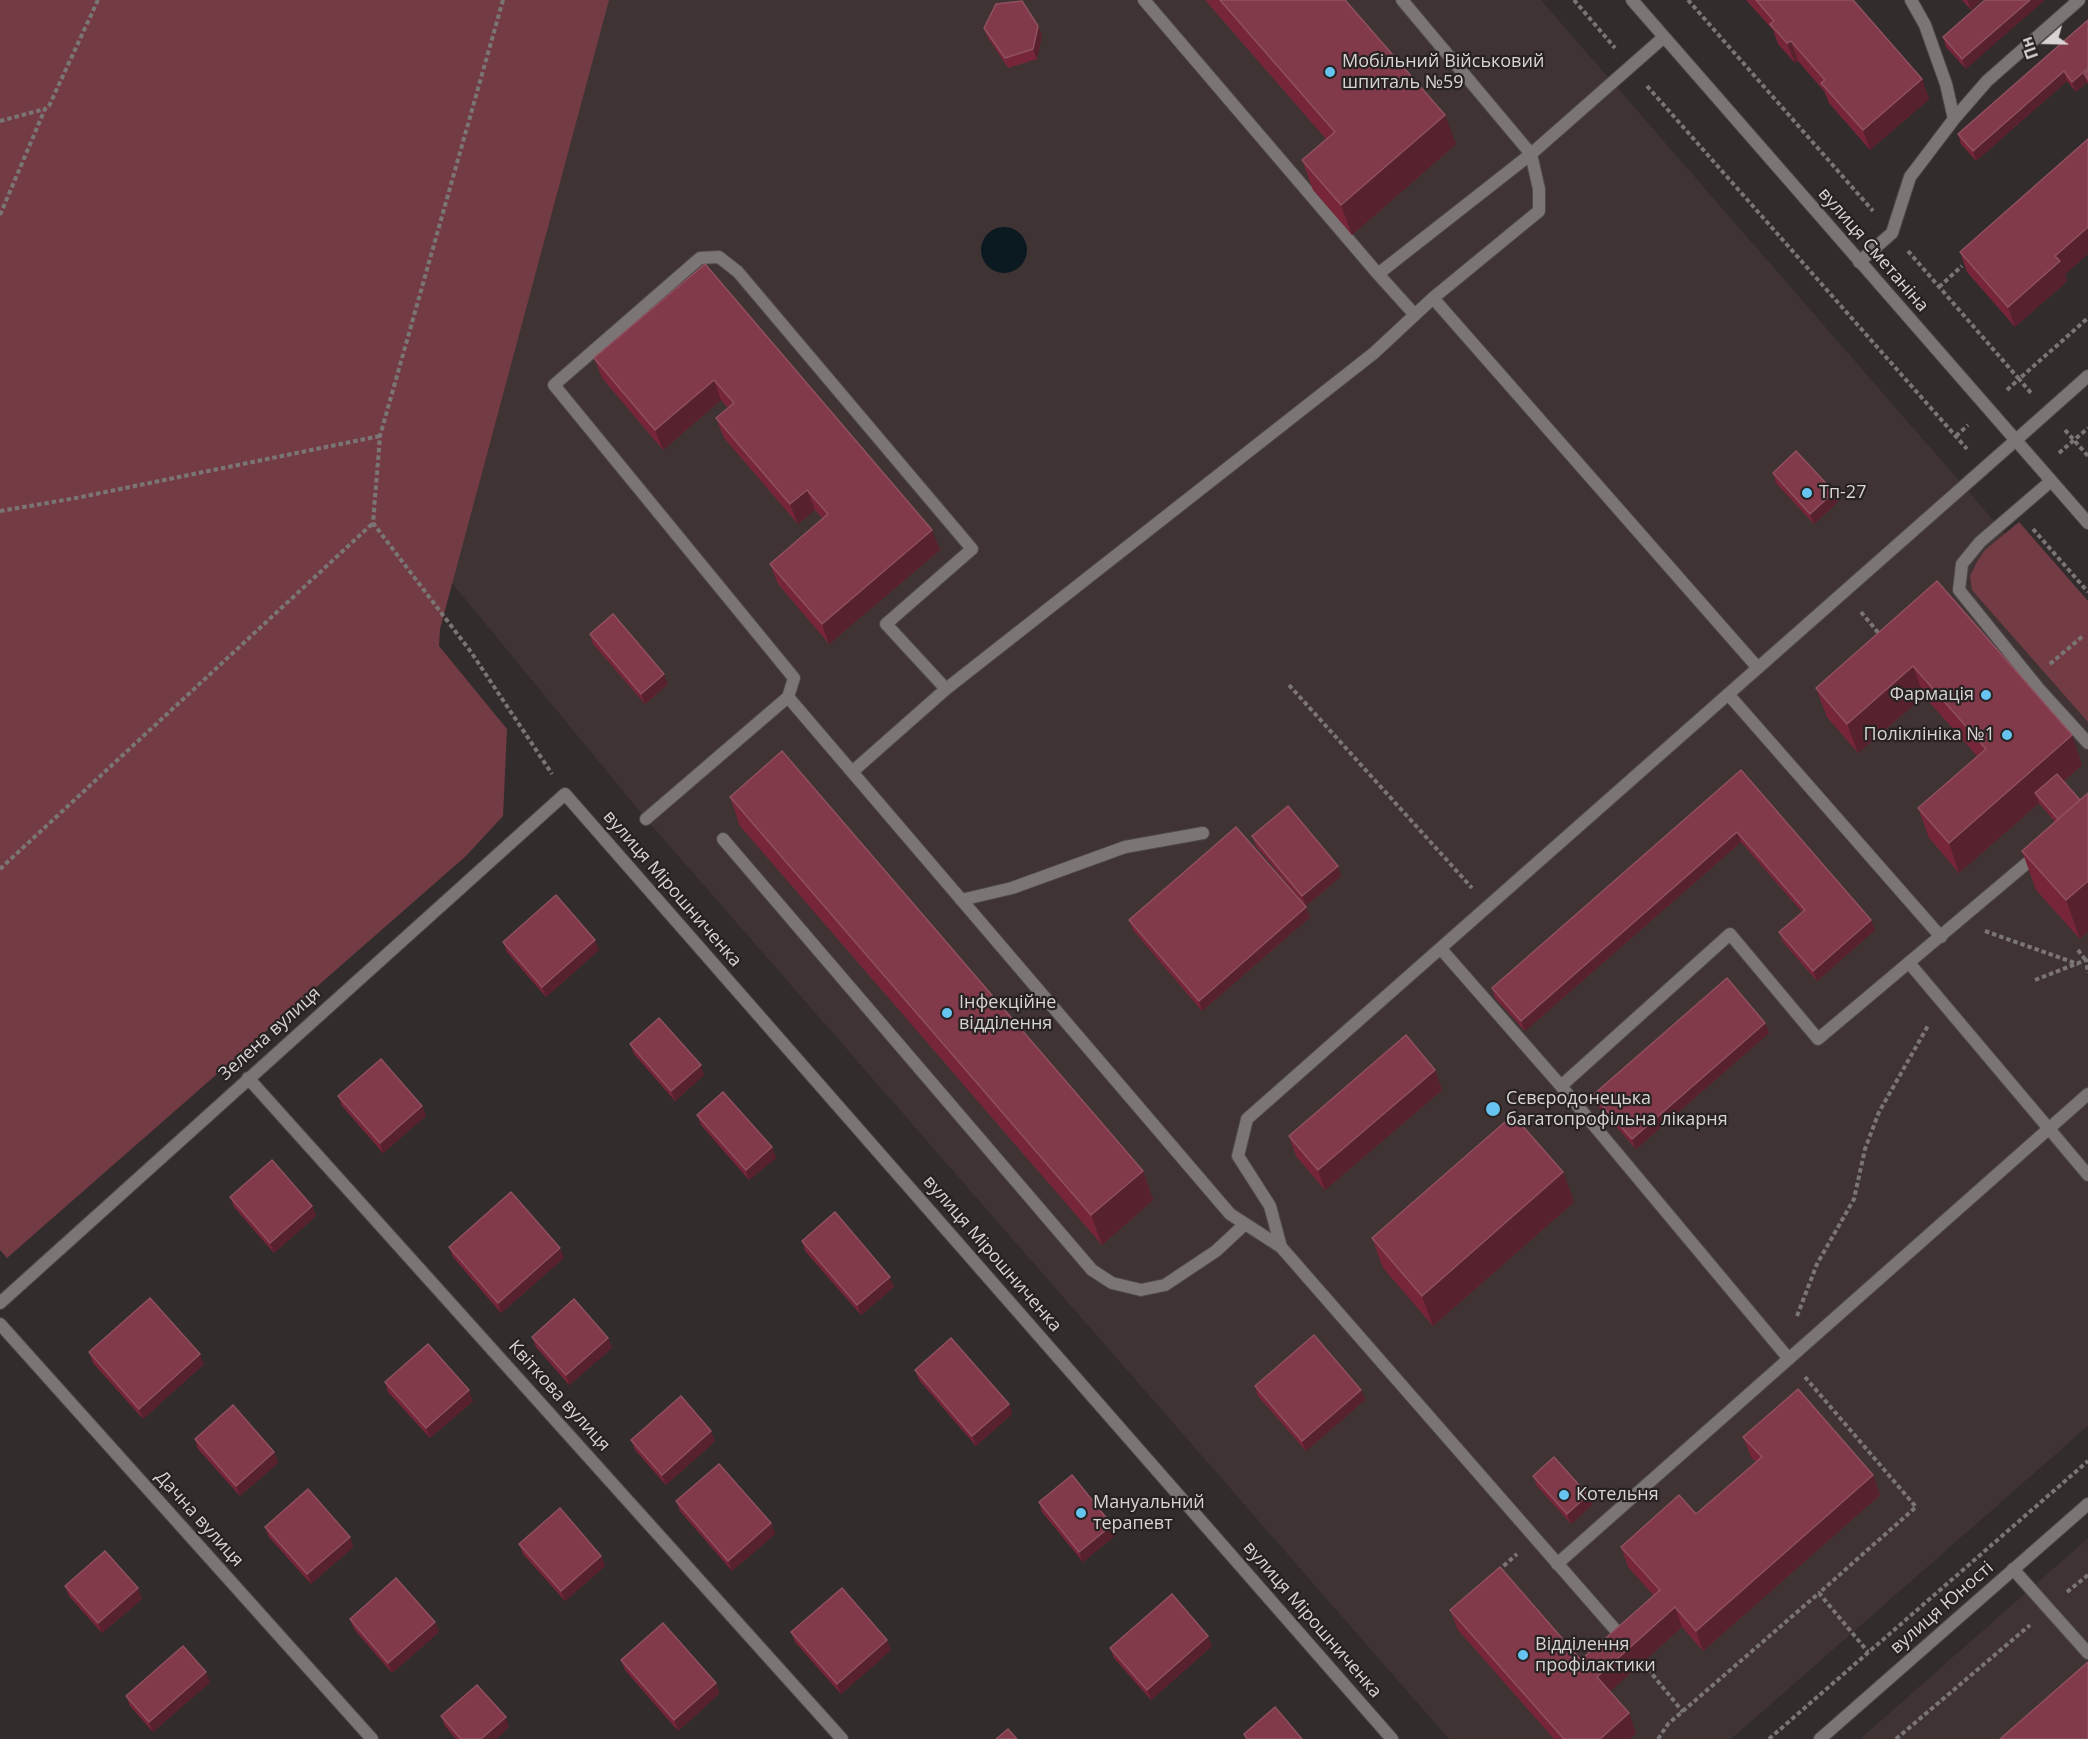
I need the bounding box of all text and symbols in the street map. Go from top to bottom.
north arrow [2016,12,2076,72]
text: Пн [2015,34,2043,63]
place label: Мобільний Військовий шпиталь №59 [1342,51,1544,94]
marker: Мобільний Військовий шпиталь №59 [1323,65,1337,79]
street label: вулиця Сметаніна [1813,183,1933,317]
place label: Тп-27 [1819,482,1866,504]
marker: Тп-27 [1800,486,1814,500]
place label: Фармація [1890,684,1974,706]
marker: Фармація [1979,688,1993,702]
place label: Поліклініка №1 [1864,724,1995,746]
marker: Поліклініка №1 [2000,728,2014,742]
street label: вулиця Мірошниченка [598,806,746,972]
street label: Зелена вулиця [215,983,325,1085]
place label: Інфекційне відділення [959,992,1056,1034]
marker: Інфекційне відділення [940,1006,954,1020]
place label: Сєвєродонецька багатопрофільна лікарня [1506,1088,1728,1130]
marker: Сєвєродонецька багатопрофільна лікарня [1484,1100,1502,1118]
street label: вулиця Мірошниченка [918,1171,1066,1337]
street label: Квіткова вулиця [504,1336,614,1456]
street label: Дачна вулиця [150,1467,248,1571]
place label: Котельня [1576,1484,1659,1506]
marker: Котельня [1557,1488,1571,1502]
place label: Мануальний терапевт [1093,1492,1205,1534]
marker: Мануальний терапевт [1074,1506,1088,1520]
street label: вулиця Мірошниченка [1238,1537,1386,1703]
street label: вулиця Юності [1886,1557,1998,1659]
place label: Відділення профілактики [1535,1634,1656,1676]
marker: Відділення профілактики [1516,1648,1530,1662]

